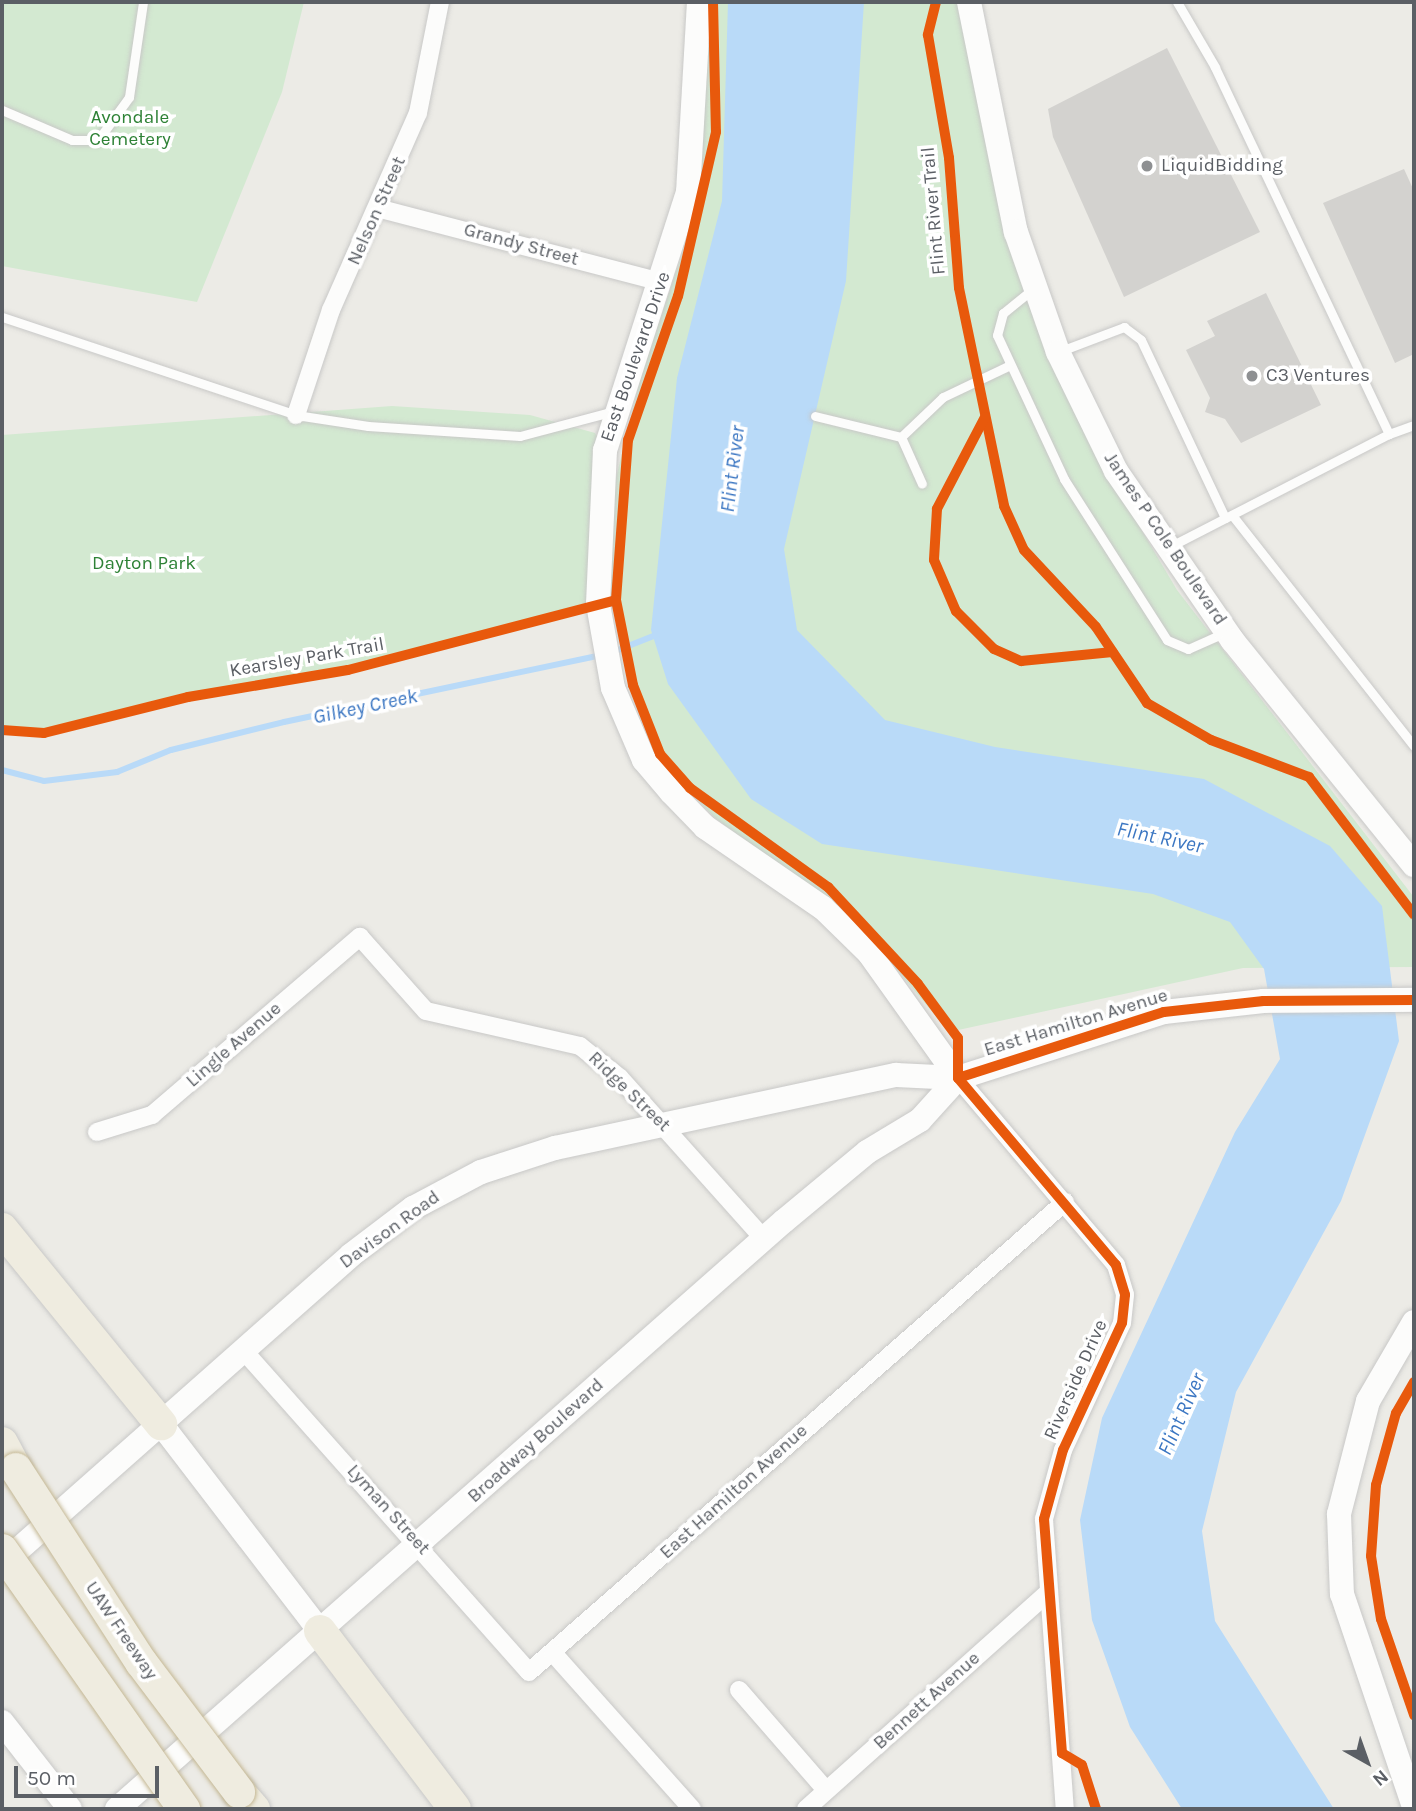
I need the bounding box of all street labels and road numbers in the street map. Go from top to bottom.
street label: Flint River Trail [917,146,951,276]
street label: Nelson Street [343,153,411,269]
street label: Grandy Street [461,219,581,271]
street label: East Boulevard Drive [596,269,676,445]
street label: James P Cole Boulevard [1099,448,1231,630]
street label: Kearsley Park Trail [228,633,386,683]
street label: East Hamilton Avenue [981,984,1171,1062]
street label: Lingle Avenue [182,997,286,1093]
street label: Ridge Street [583,1047,675,1137]
street label: Davison Road [335,1186,445,1274]
street label: Riverside Drive [1039,1316,1113,1444]
street label: Broadway Boulevard [463,1374,609,1508]
street label: East Hamilton Avenue [656,1420,812,1564]
street label: Lyman Street [342,1460,434,1560]
street label: UAW Freeway [80,1577,162,1685]
street label: Bennett Avenue [869,1647,985,1755]

